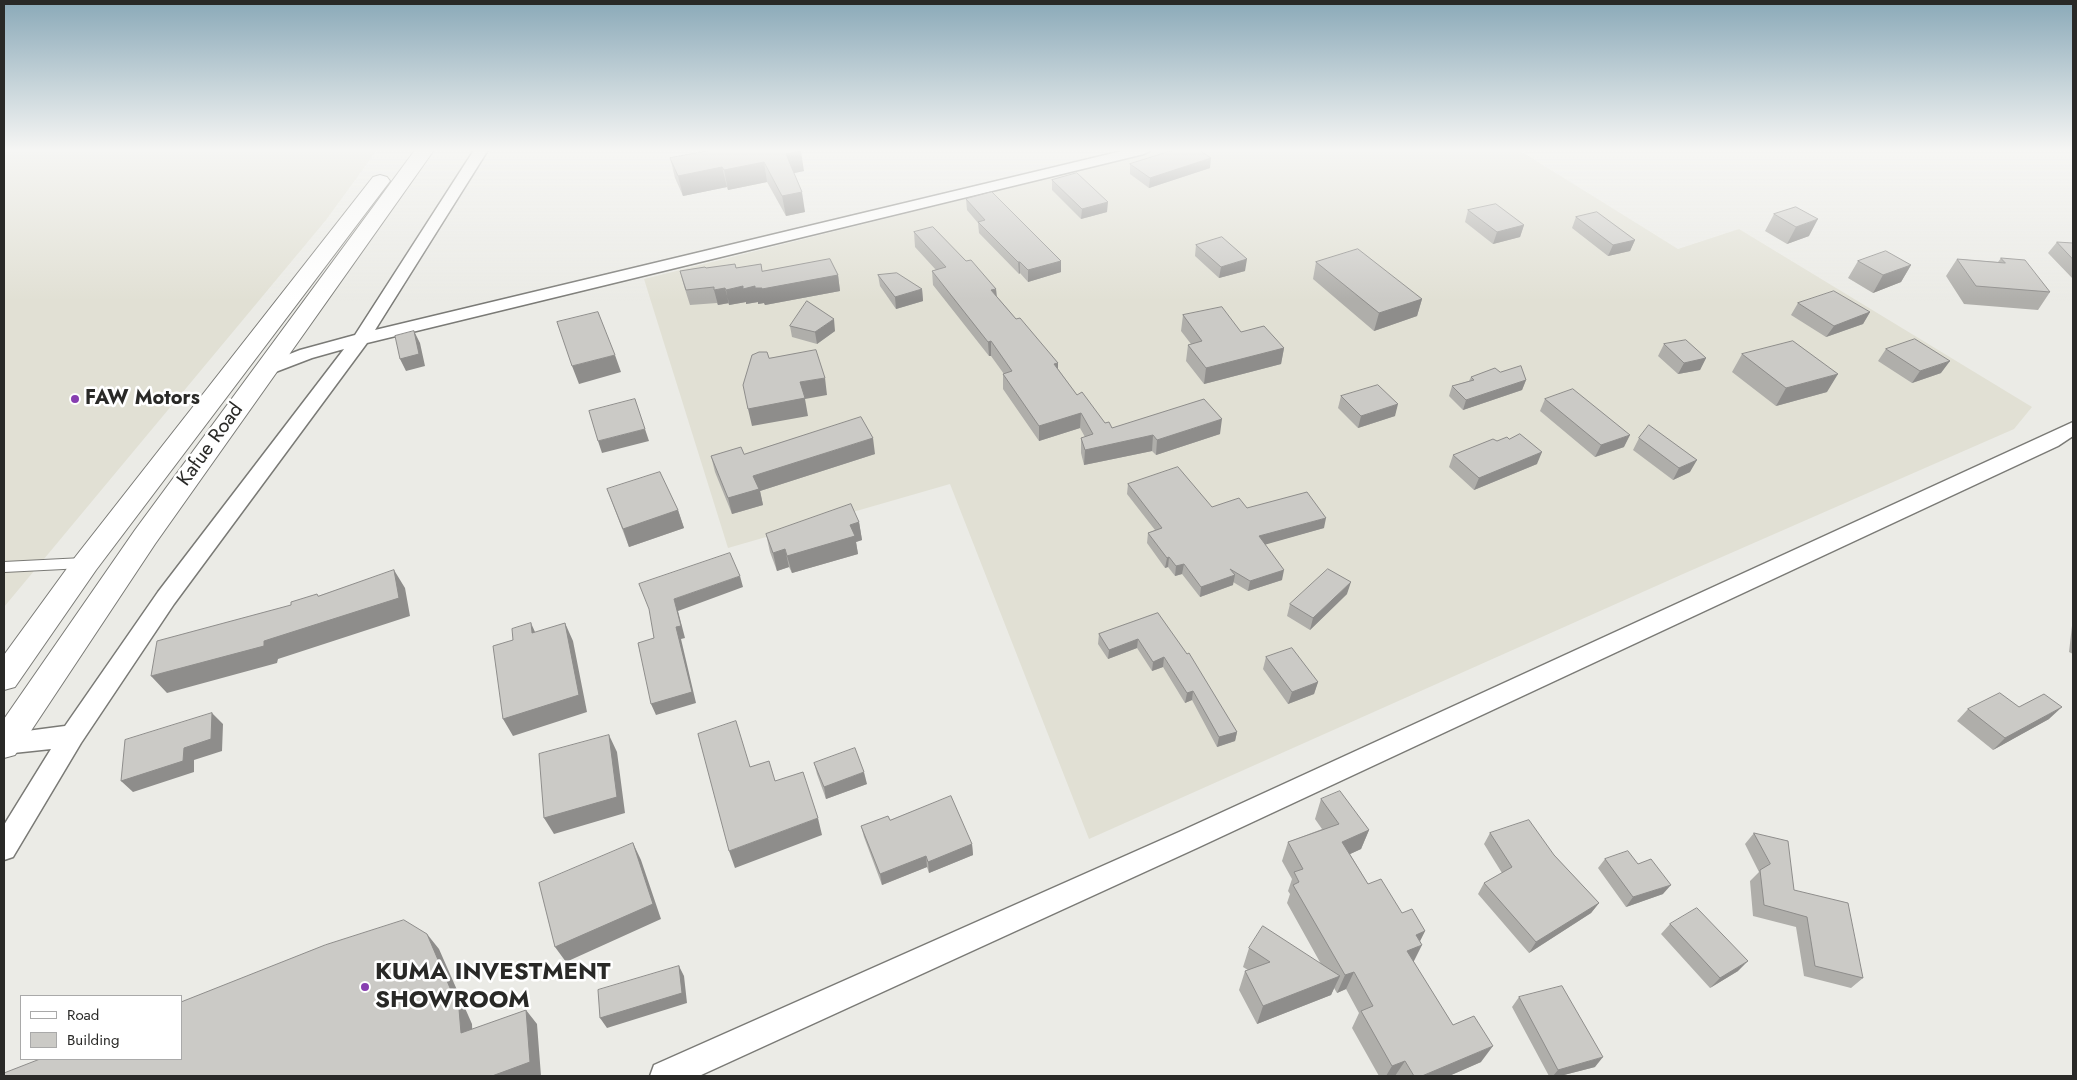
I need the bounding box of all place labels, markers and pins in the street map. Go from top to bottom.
place label: FAW Motors [85,387,200,411]
marker: FAW Motors [69,393,81,405]
place label: KUMA INVESTMENT SHOWROOM [375,959,611,1015]
marker: KUMA INVESTMENT SHOWROOM [359,981,371,993]

